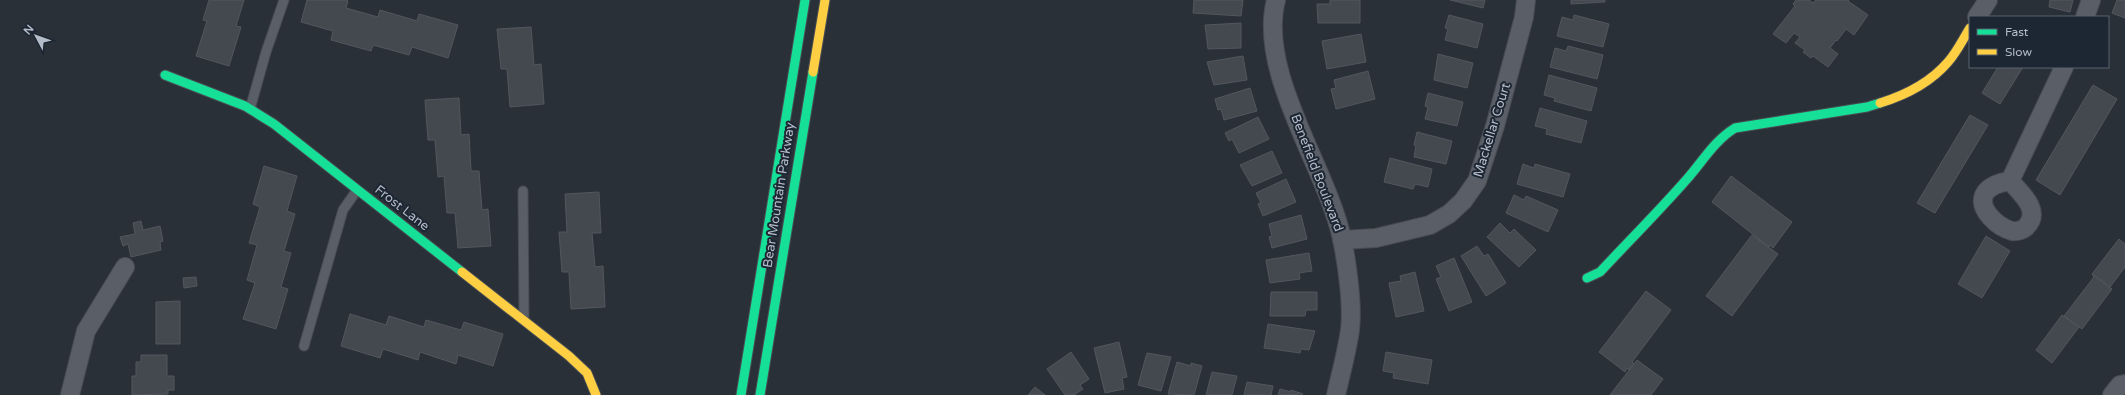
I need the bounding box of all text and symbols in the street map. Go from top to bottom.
north arrow [16,16,56,56]
legend [1969,16,2109,68]
text: N [21,22,37,37]
text: Fast [2005,25,2029,39]
text: Slow [2005,45,2032,59]
street label: Mackellar Court [1470,81,1514,179]
street label: Benefield Boulevard [1287,112,1347,234]
street label: Bear Mountain Parkway [760,121,798,269]
street label: Frost Lane [372,182,432,234]

